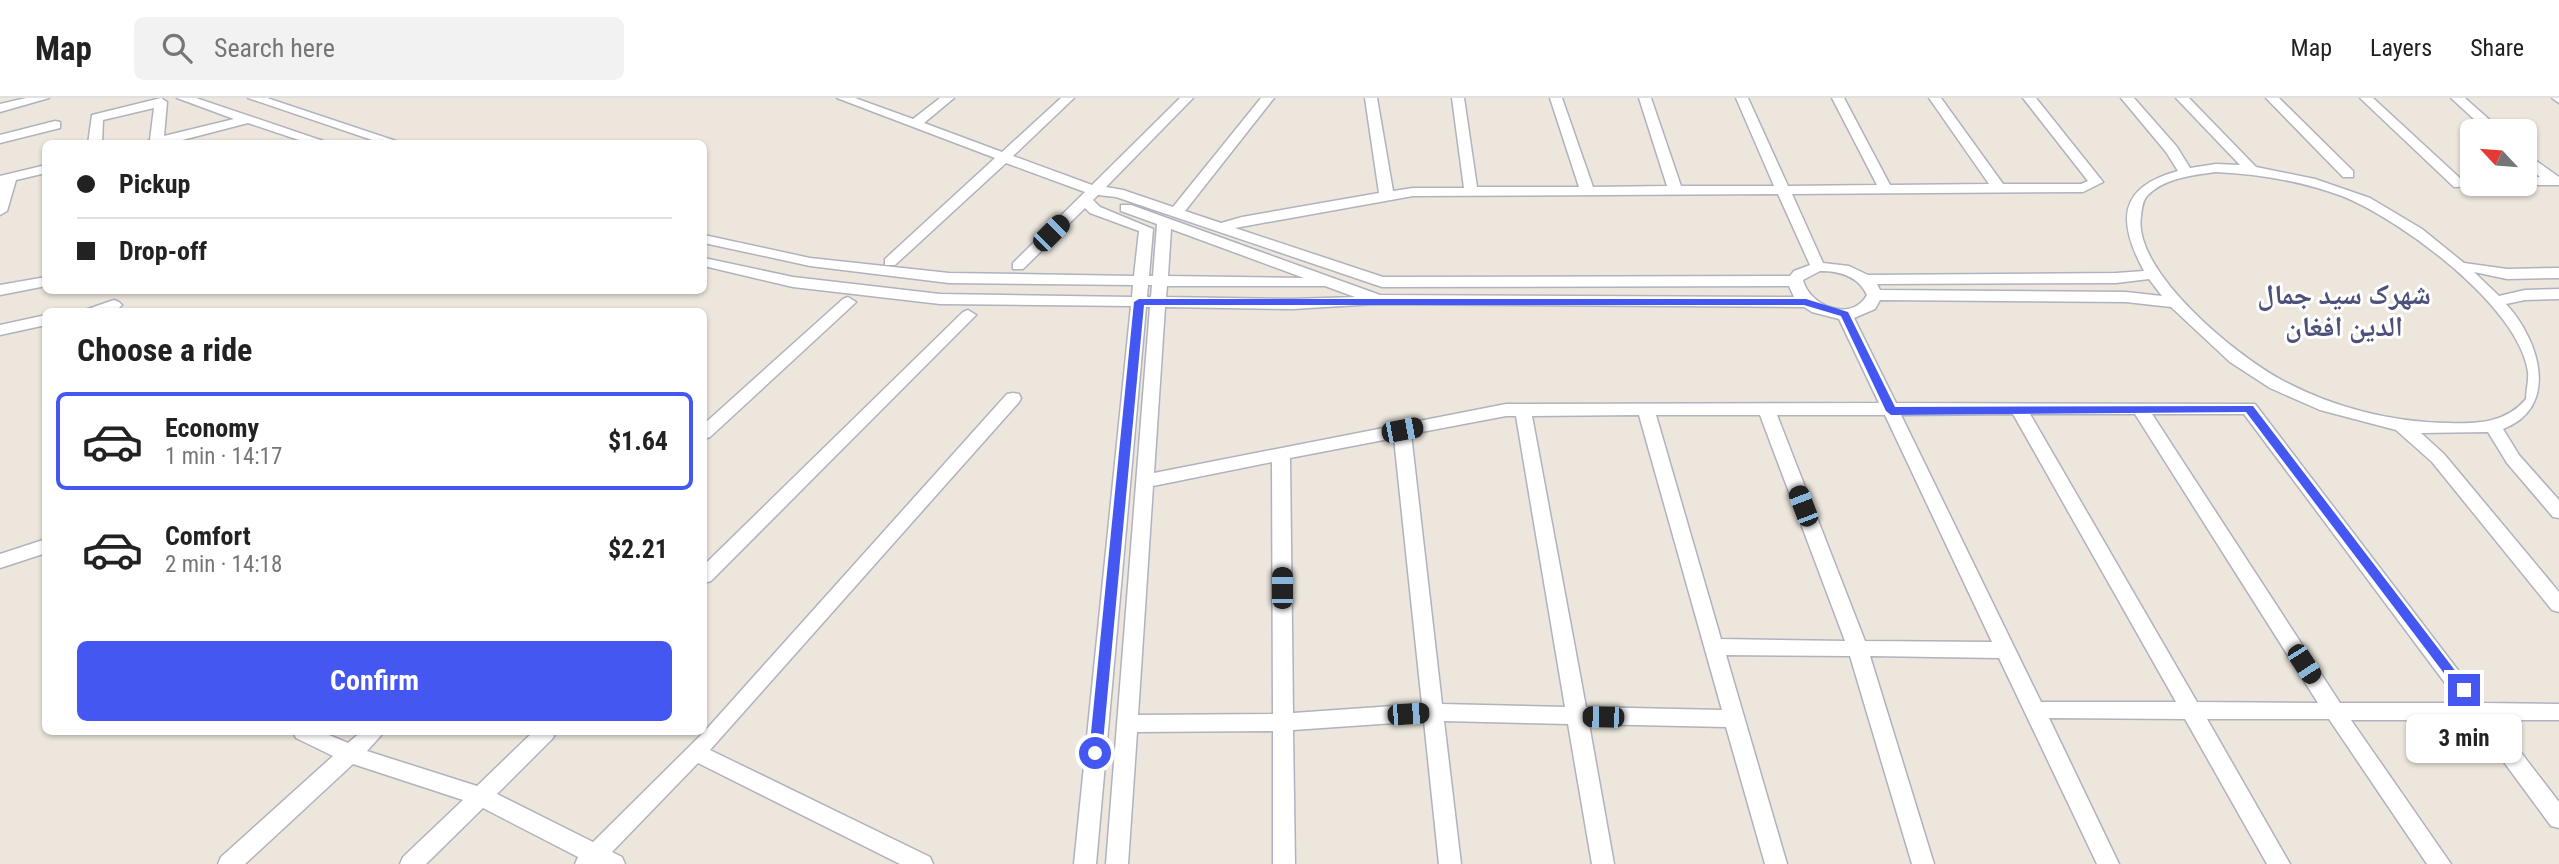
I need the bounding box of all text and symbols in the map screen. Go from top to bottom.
search box [134,17,624,80]
text: Map [35,29,92,68]
icon: search [158,29,196,67]
text: Search here [214,33,335,63]
text: Map [2291,34,2332,62]
text: Layers [2370,34,2432,62]
text: Share [2470,34,2524,62]
north arrow [2460,119,2538,196]
map controls [2460,119,2537,196]
text: Pickup [119,169,190,199]
car [1029,211,1074,255]
text: Drop-off [119,236,207,266]
district label: شهرک سید جمال الدین افغان [2257,278,2431,344]
text: Choose a ride [77,331,252,369]
icon: car [81,410,144,473]
text: Economy [165,413,259,443]
car [1380,416,1425,444]
text: $1.64 [608,426,668,456]
text: 1 min · 14:17 [165,443,282,470]
car [1786,483,1821,529]
icon: car [81,518,144,581]
text: Comfort [165,521,251,551]
text: $2.21 [608,534,668,564]
text: 2 min · 14:18 [165,551,282,578]
car [1272,567,1293,609]
button: Confirm [77,641,672,721]
car [2284,641,2325,687]
route end [2448,674,2480,706]
car [1387,702,1430,726]
car [1582,706,1625,728]
callout: 3 min [2406,714,2522,764]
text: 3 min [2438,725,2490,752]
route start [1079,737,1111,769]

